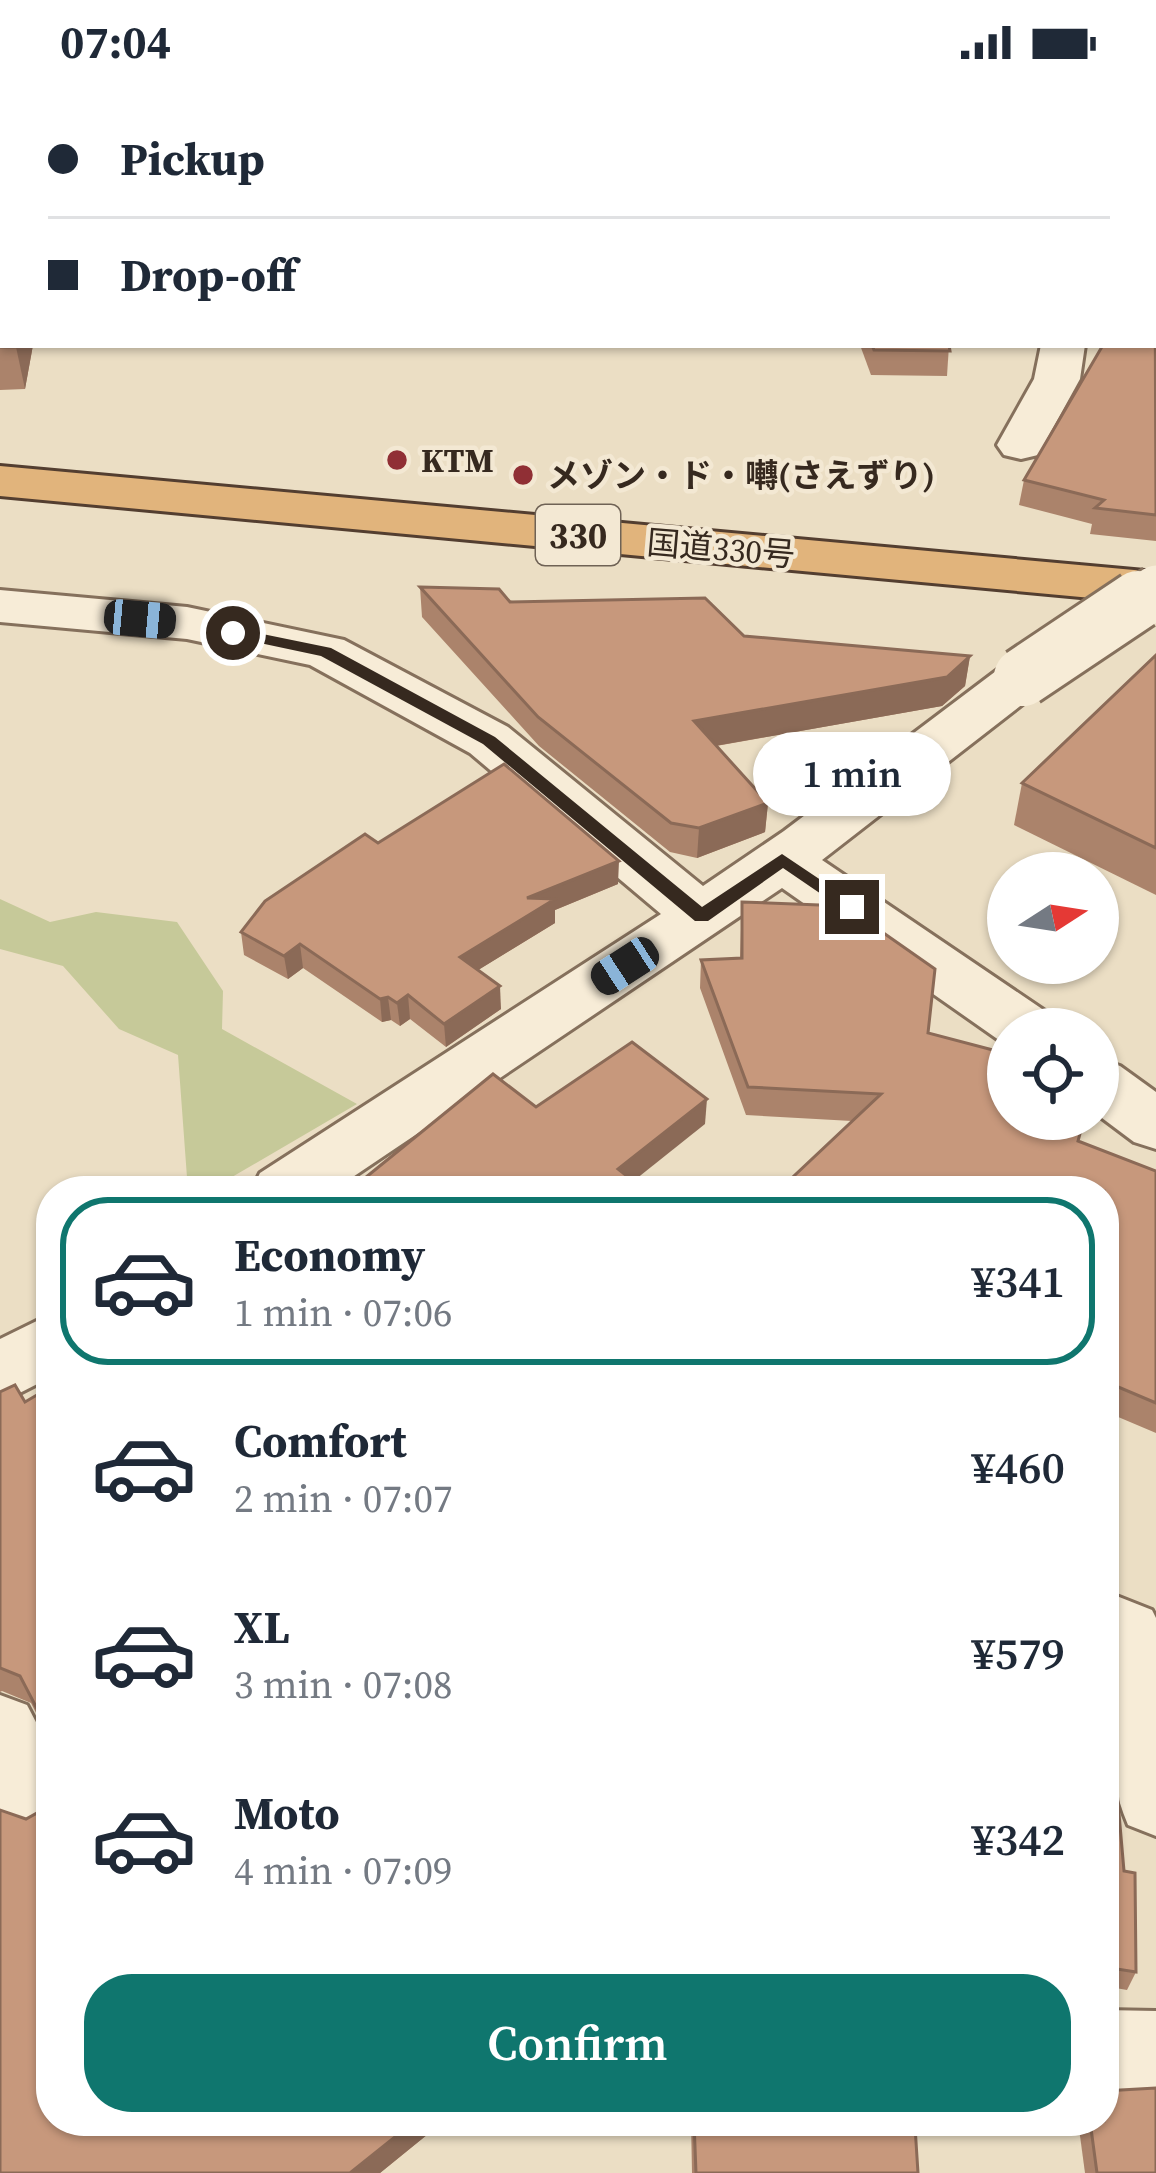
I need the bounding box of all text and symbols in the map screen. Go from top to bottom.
text: 07:04 [60,11,171,73]
text: Pickup [120,128,265,190]
text: Drop-off [120,244,296,306]
place label: KTM [421,438,494,483]
marker: KTM [384,447,410,473]
place label: メゾン・ド・囀(さえずり) [547,453,935,498]
marker: メゾン・ド・囀(さえずり) [510,462,536,488]
road number: 330 [536,505,620,565]
street label: 国道330号 [645,520,797,577]
car [103,598,177,640]
route start [206,606,260,660]
callout: 1 min [753,733,951,817]
text: 1 min [802,747,902,800]
north arrow [987,852,1119,984]
map controls [987,852,1119,1140]
route end [825,880,879,934]
car [585,931,665,1001]
button: locate [987,1008,1119,1140]
text: Economy [234,1224,425,1286]
icon: car [90,1227,198,1335]
text: ¥341 [971,1250,1065,1312]
text: 1 min · 07:06 [234,1286,453,1339]
text: Comfort [234,1410,407,1472]
icon: car [90,1413,198,1521]
text: ¥460 [971,1436,1065,1498]
text: 2 min · 07:07 [234,1472,453,1525]
text: XL [234,1596,290,1658]
icon: car [90,1599,198,1707]
text: ¥579 [971,1622,1065,1684]
text: 3 min · 07:08 [234,1658,453,1711]
text: Moto [234,1782,340,1844]
icon: car [90,1785,198,1893]
text: ¥342 [971,1808,1065,1870]
text: 4 min · 07:09 [234,1844,453,1897]
button: Confirm [84,1974,1071,2112]

